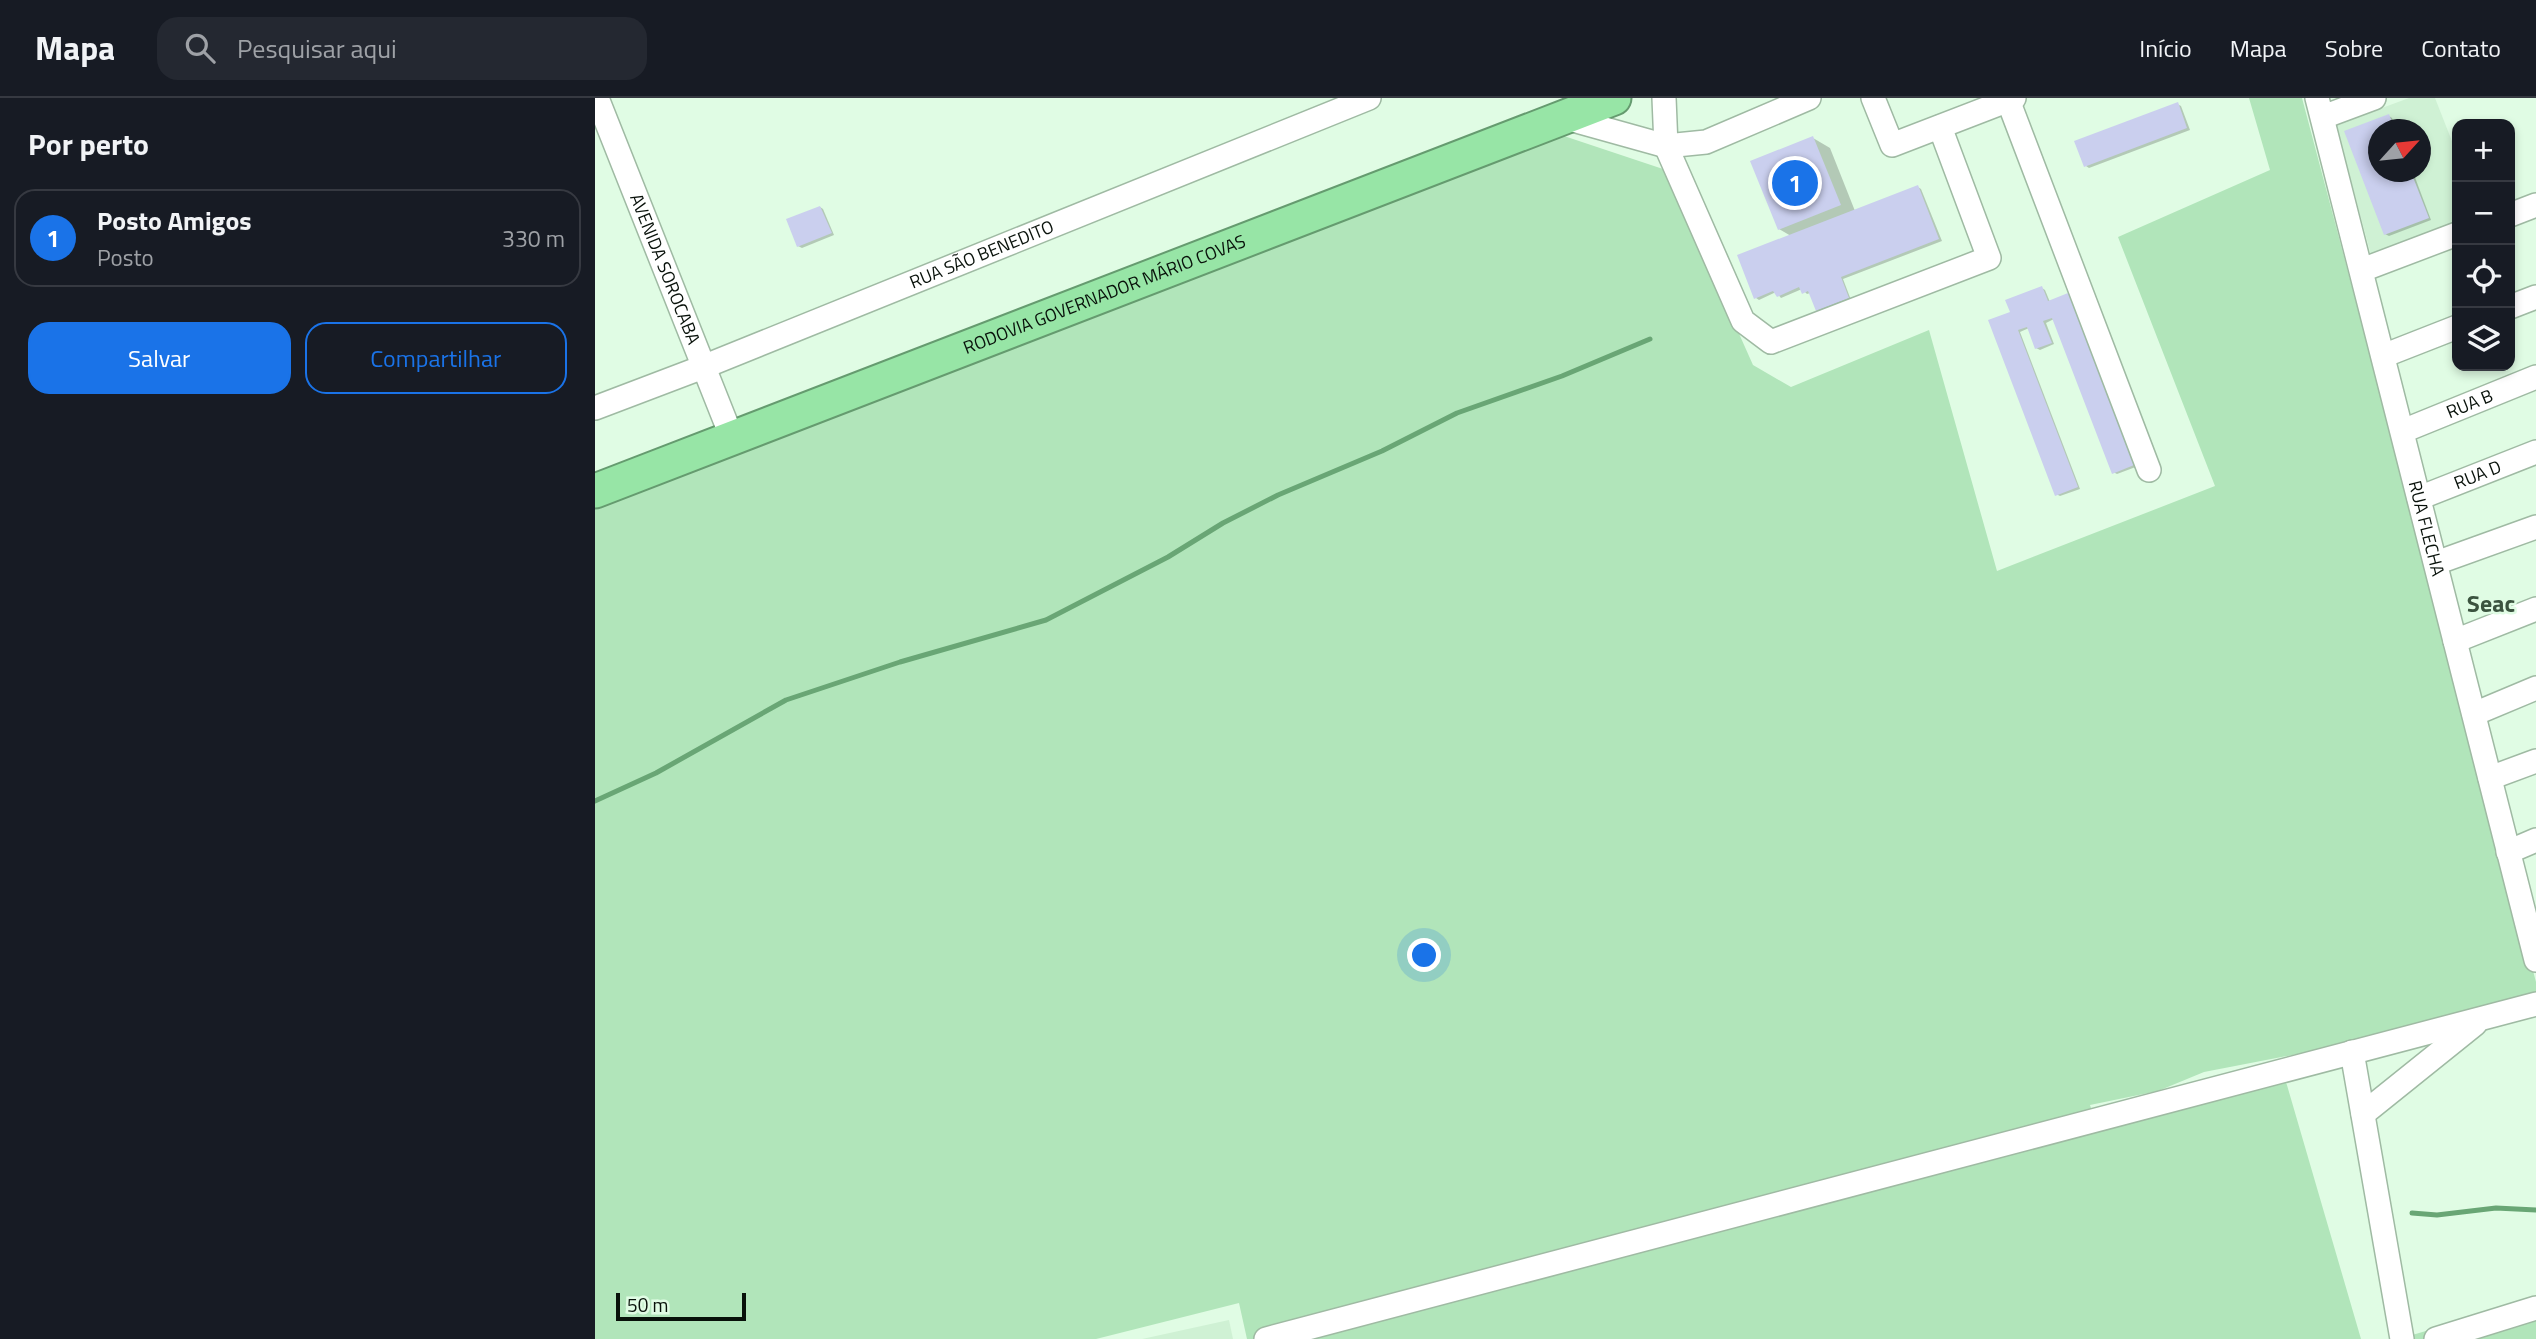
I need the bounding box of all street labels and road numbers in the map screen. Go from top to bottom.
street label: AVENIDA SOROCABA [623,189,708,348]
street label: RUA SÃO BENEDITO [905,213,1058,295]
street label: RODOVIA GOVERNADOR MÁRIO COVAS [959,227,1249,361]
street label: RUA B [2442,382,2497,425]
street label: RUA D [2450,453,2505,496]
street label: RUA FLECHA [2402,477,2452,579]

